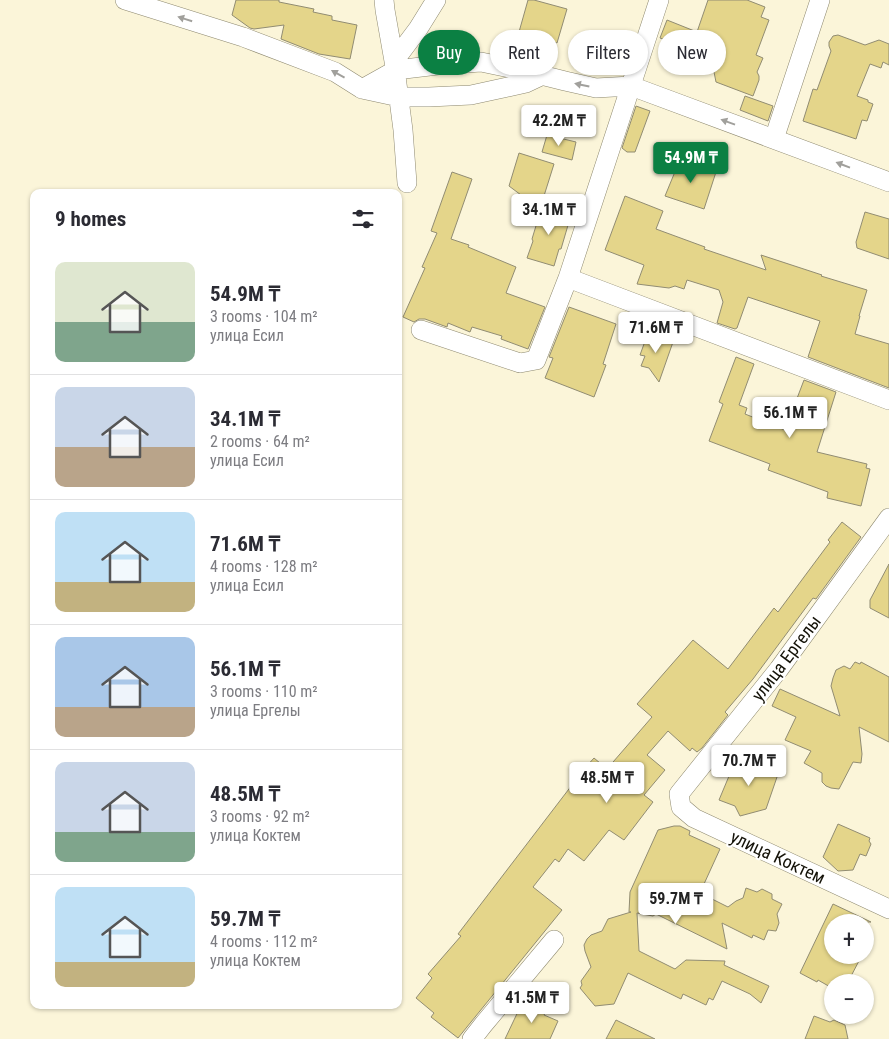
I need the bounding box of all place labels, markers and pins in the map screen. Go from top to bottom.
pin: 42.2M ₸ [513,104,605,147]
pin: 54.9M ₸ [645,142,737,184]
pin: 34.1M ₸ [503,194,595,236]
pin: 71.6M ₸ [610,312,702,354]
pin: 56.1M ₸ [744,396,836,439]
pin: 70.7M ₸ [703,744,795,787]
pin: 48.5M ₸ [561,762,653,804]
pin: 59.7M ₸ [630,882,722,925]
pin: 41.5M ₸ [486,982,578,1024]

